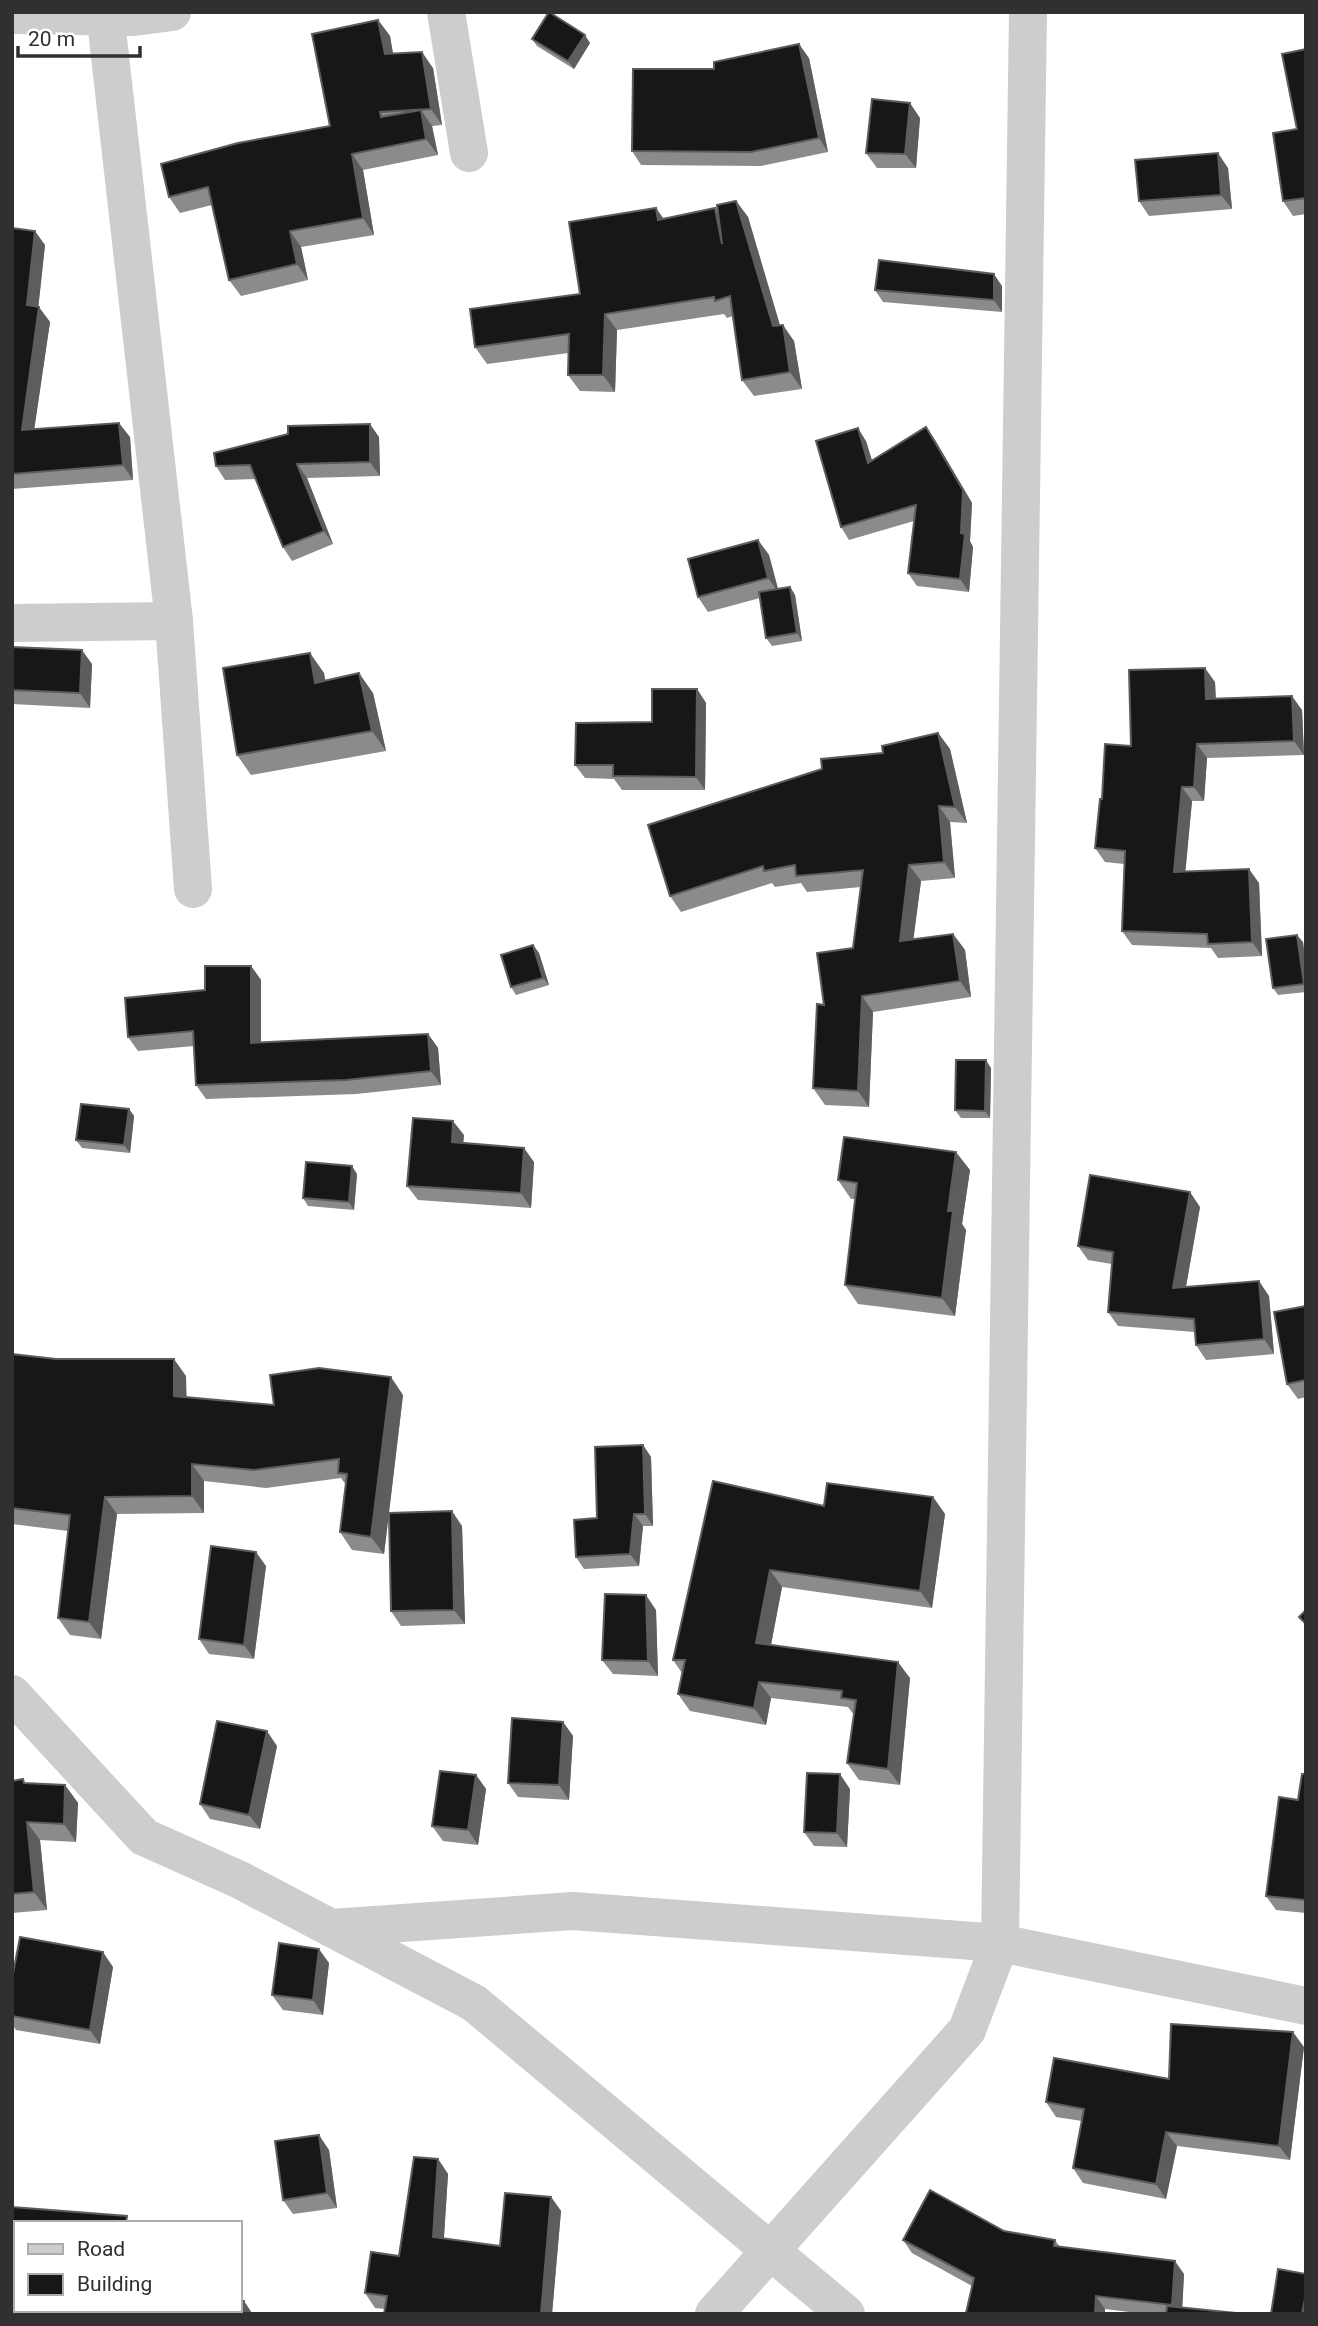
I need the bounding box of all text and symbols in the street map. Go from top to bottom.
scale bar [18,14,140,58]
text: 20 m [28,27,75,51]
legend [14,2221,242,2312]
text: Road [77,2237,125,2261]
text: Building [77,2272,152,2296]

